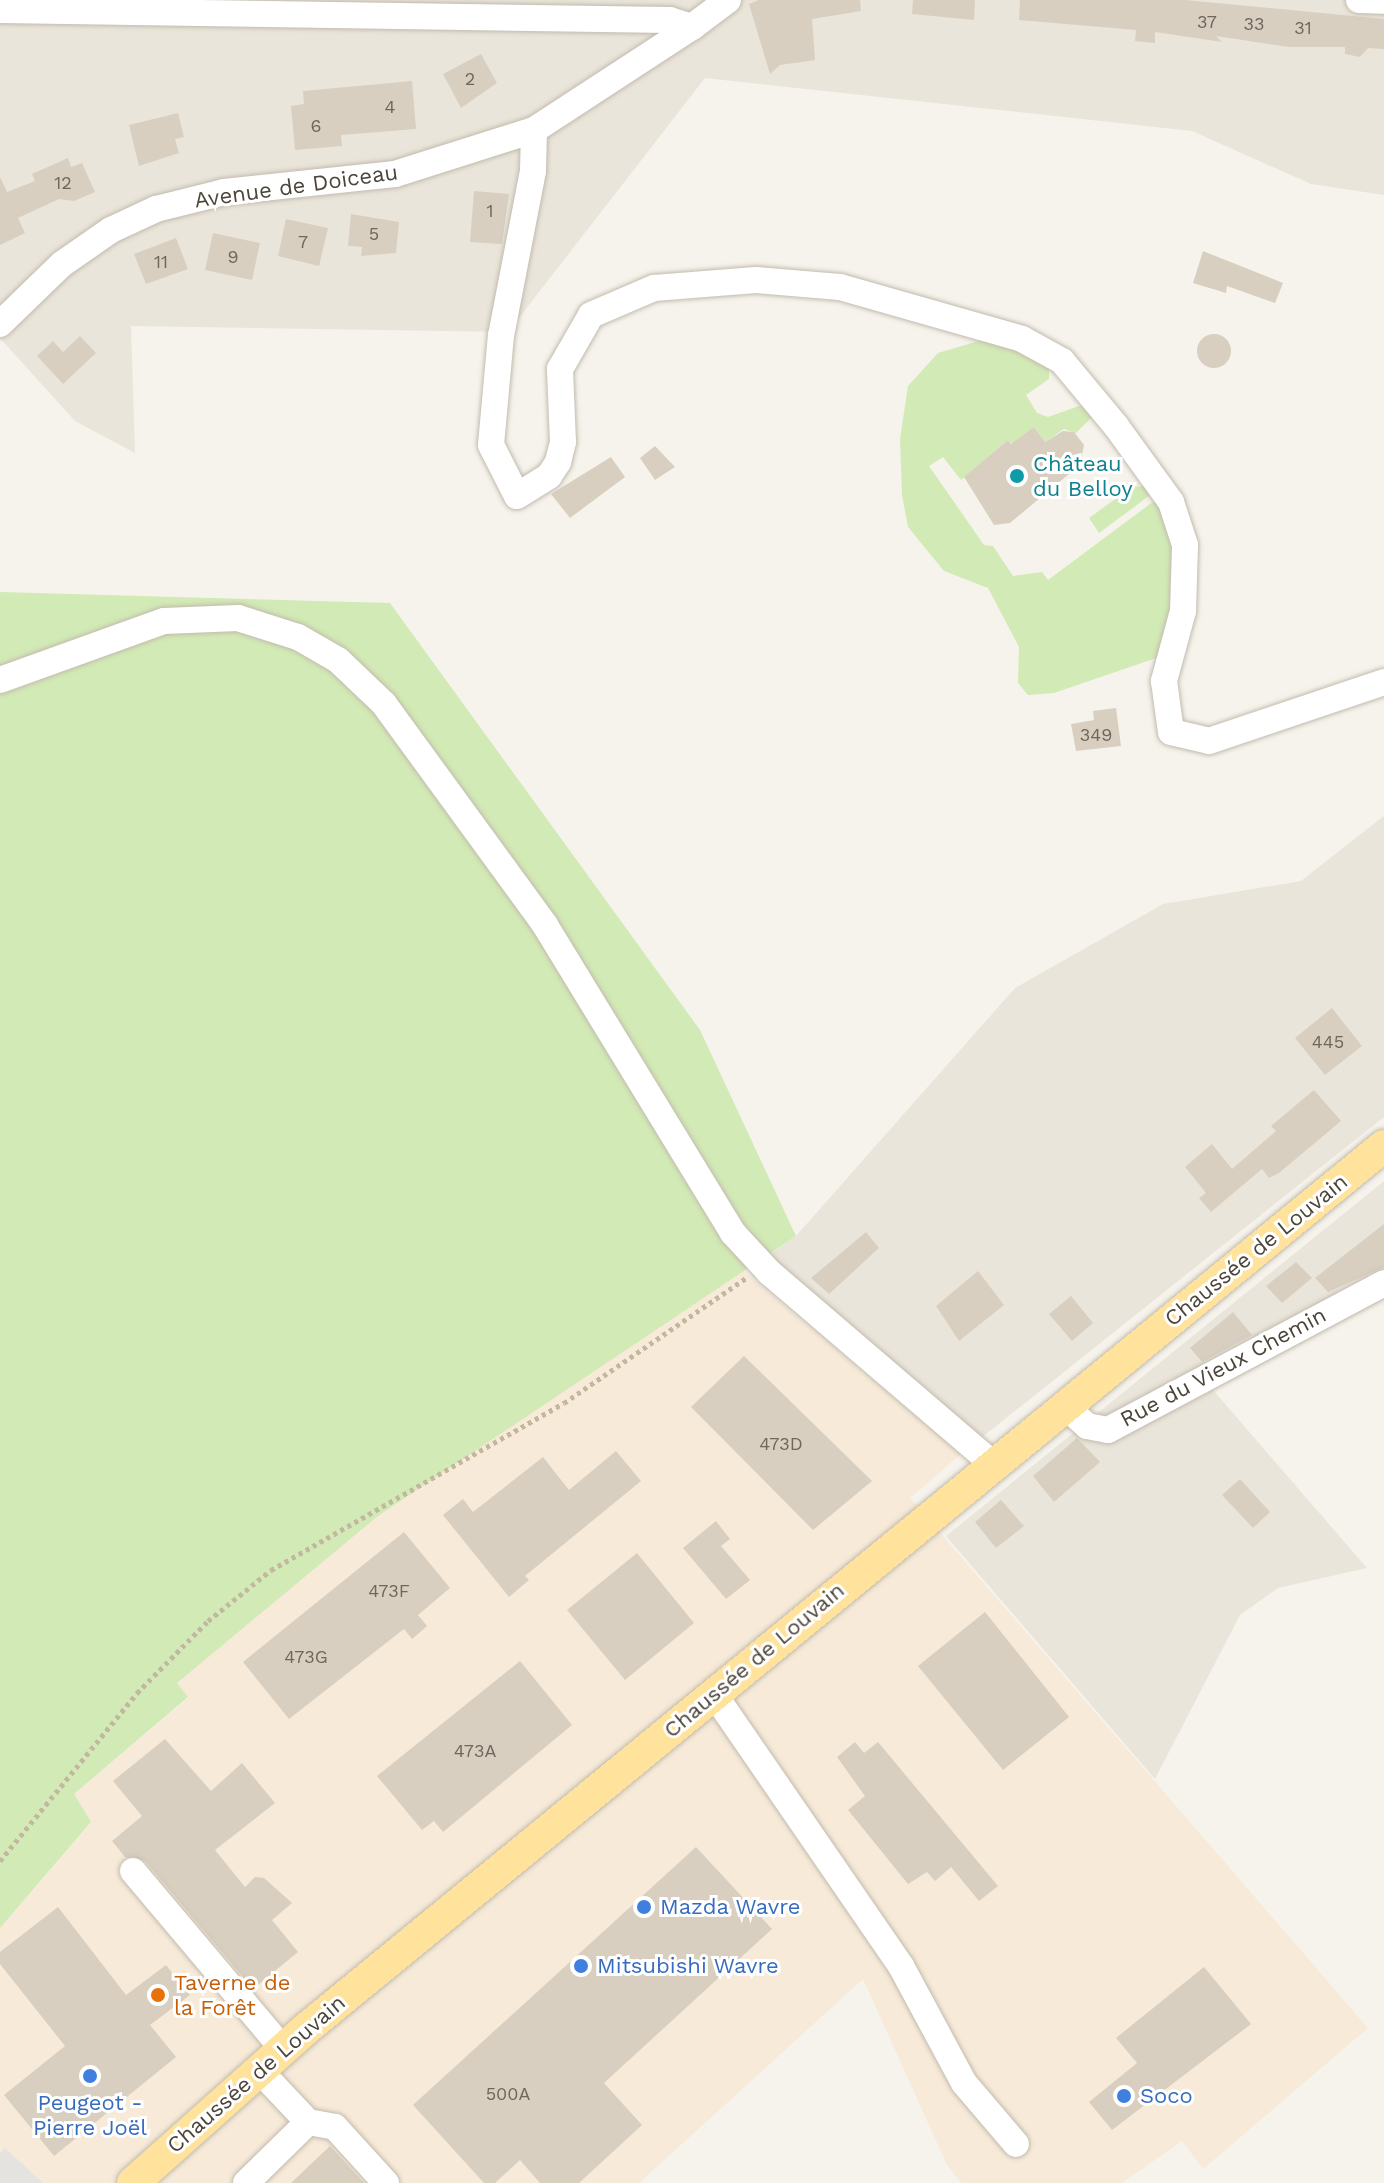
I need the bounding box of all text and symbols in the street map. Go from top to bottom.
house number: 37 [1197,11,1217,33]
house number: 33 [1244,13,1264,35]
house number: 31 [1294,17,1312,39]
house number: 2 [465,68,475,90]
house number: 4 [385,96,395,118]
house number: 6 [311,115,321,137]
street label: Avenue de Doiceau [193,159,399,213]
house number: 12 [54,172,72,194]
house number: 1 [486,200,494,222]
house number: 5 [369,223,379,245]
house number: 7 [298,231,308,253]
house number: 9 [227,246,239,268]
house number: 11 [154,251,168,273]
place label: Château du Belloy [1033,450,1133,502]
marker: Château du Belloy [1008,467,1026,485]
house number: 349 [1080,724,1112,746]
house number: 445 [1312,1031,1344,1053]
street label: Chaussée de Louvain [1159,1168,1353,1332]
street label: Rue du Vieux Chemin [1115,1301,1331,1433]
house number: 473D [759,1433,803,1455]
street label: Chaussée de Louvain [658,1577,850,1743]
house number: 473F [368,1580,410,1602]
house number: 473G [284,1646,328,1668]
house number: 473A [454,1740,496,1762]
place label: Mazda Wavre [660,1894,802,1920]
marker: Mazda Wavre [635,1898,653,1916]
place label: Mitsubishi Wavre [597,1953,779,1979]
marker: Mitsubishi Wavre [572,1957,590,1975]
place label: Taverne de la Forêt [174,1969,291,2020]
marker: Taverne de la Forêt [149,1986,167,2004]
street label: Chaussée de Louvain [161,1989,351,2159]
marker: Peugeot - Pierre Joël [81,2067,99,2085]
house number: 500A [486,2083,530,2105]
place label: Soco [1140,2083,1193,2109]
marker: Soco [1115,2087,1133,2105]
place label: Peugeot - Pierre Joël [33,2089,147,2140]

